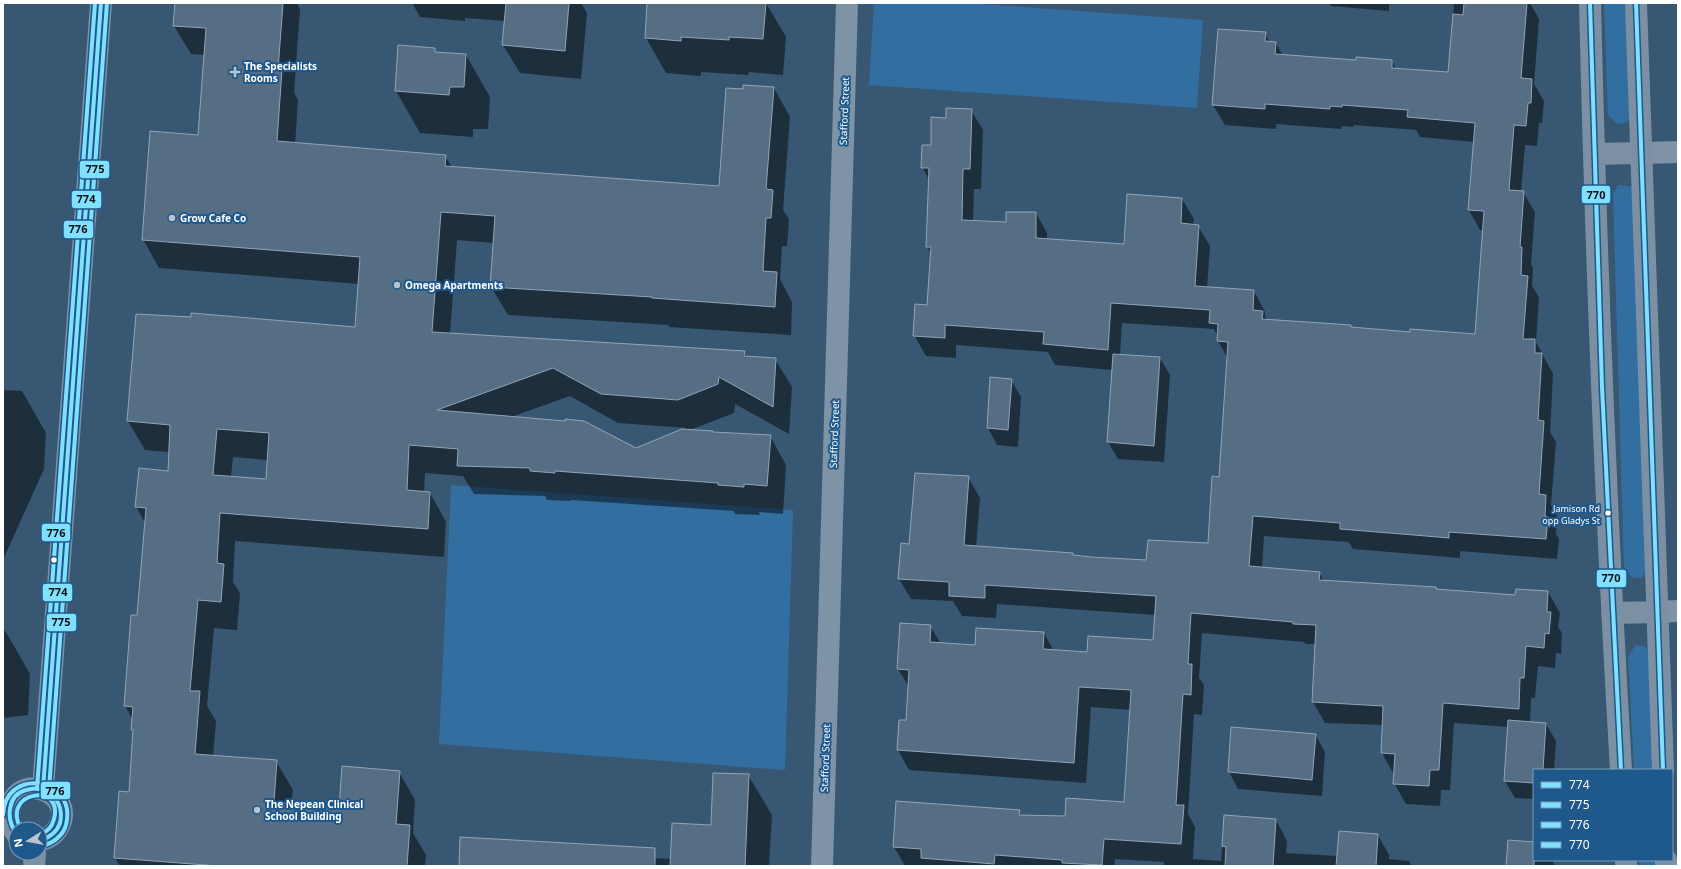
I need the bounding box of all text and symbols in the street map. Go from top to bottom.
place label: The Specialists Rooms [244,59,317,85]
marker: The Specialists Rooms [229,66,241,78]
street label: Stafford Street [836,76,852,145]
line badge: 775 [79,160,110,179]
text: 775 [86,161,104,176]
line badge: 770 [1581,185,1611,204]
text: 770 [1587,187,1605,202]
line badge: 774 [71,190,102,209]
text: 774 [77,191,96,206]
place label: Grow Cafe Co [180,211,246,225]
marker: Grow Cafe Co [167,213,177,223]
line badge: 776 [63,220,94,239]
text: 776 [69,221,87,236]
place label: Omega Apartments [405,278,503,292]
marker: Omega Apartments [392,280,402,290]
street label: Stafford Street [826,399,842,468]
place label: Jamison Rd opp Gladys St [1542,502,1601,527]
marker: Jamison Rd opp Gladys St [1603,508,1613,518]
line badge: 776 [41,523,71,542]
text: 776 [47,525,65,540]
unlabelled marker [49,555,59,565]
line badge: 770 [1596,569,1627,588]
text: 770 [1602,570,1620,585]
line badge: 774 [42,583,73,602]
text: 774 [49,584,68,599]
line badge: 775 [46,613,77,632]
text: 775 [52,614,70,629]
street label: Stafford Street [817,723,833,792]
legend [1533,769,1673,861]
text: 774 [1569,776,1590,793]
line badge: 776 [40,781,71,800]
text: 776 [46,783,64,798]
text: 775 [1569,796,1590,813]
place label: The Nepean Clinical School Building [265,797,363,823]
marker: The Nepean Clinical School Building [252,805,262,815]
text: 776 [1569,816,1590,833]
north arrow [8,821,48,861]
text: 770 [1569,836,1590,853]
text: N [9,837,26,849]

